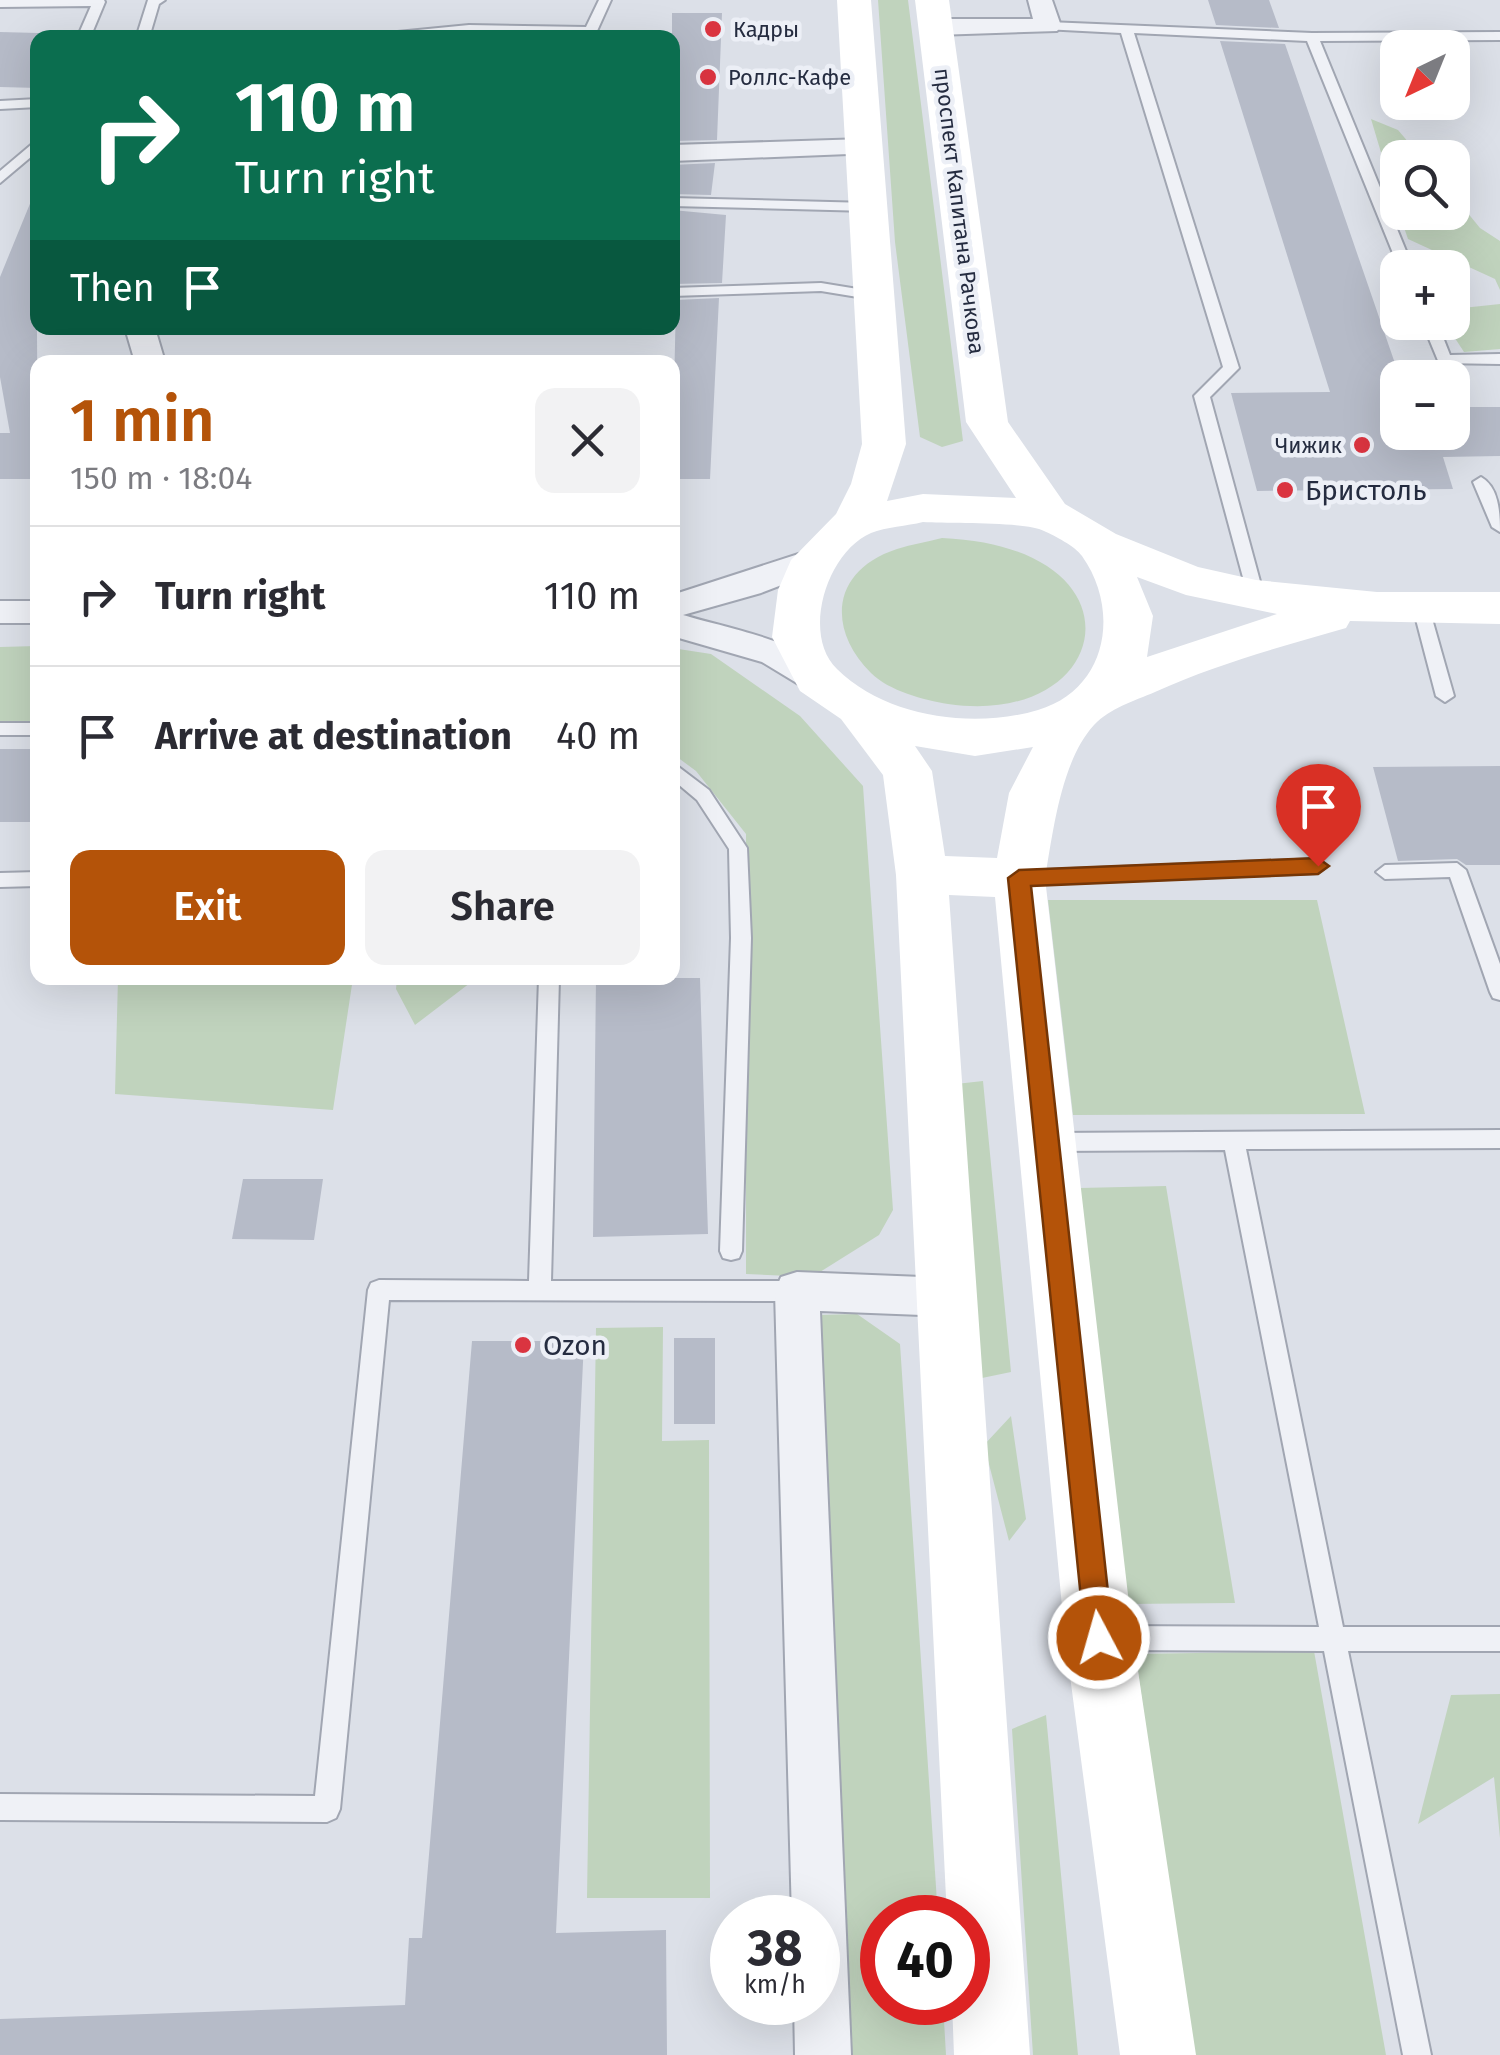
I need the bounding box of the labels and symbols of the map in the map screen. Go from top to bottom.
place label: Кадры [733,16,799,43]
marker: Кадры [702,18,724,40]
north arrow [1380,30,1470,120]
place label: Роллс-Кафе [728,64,851,91]
marker: Роллс-Кафе [697,66,719,88]
street label: проспект Капитана Рачкова [929,66,990,356]
place label: Чижик [1275,432,1343,459]
marker: Чижик [1351,434,1373,456]
place label: Бристоль [1305,474,1427,507]
marker: Бристоль [1274,479,1296,501]
pin [1276,764,1361,867]
place label: Ozon [543,1329,607,1362]
marker: Ozon [512,1334,534,1356]
position arrow [1047,1586,1151,1690]
speed limit sign: 40 [860,1895,990,2025]

